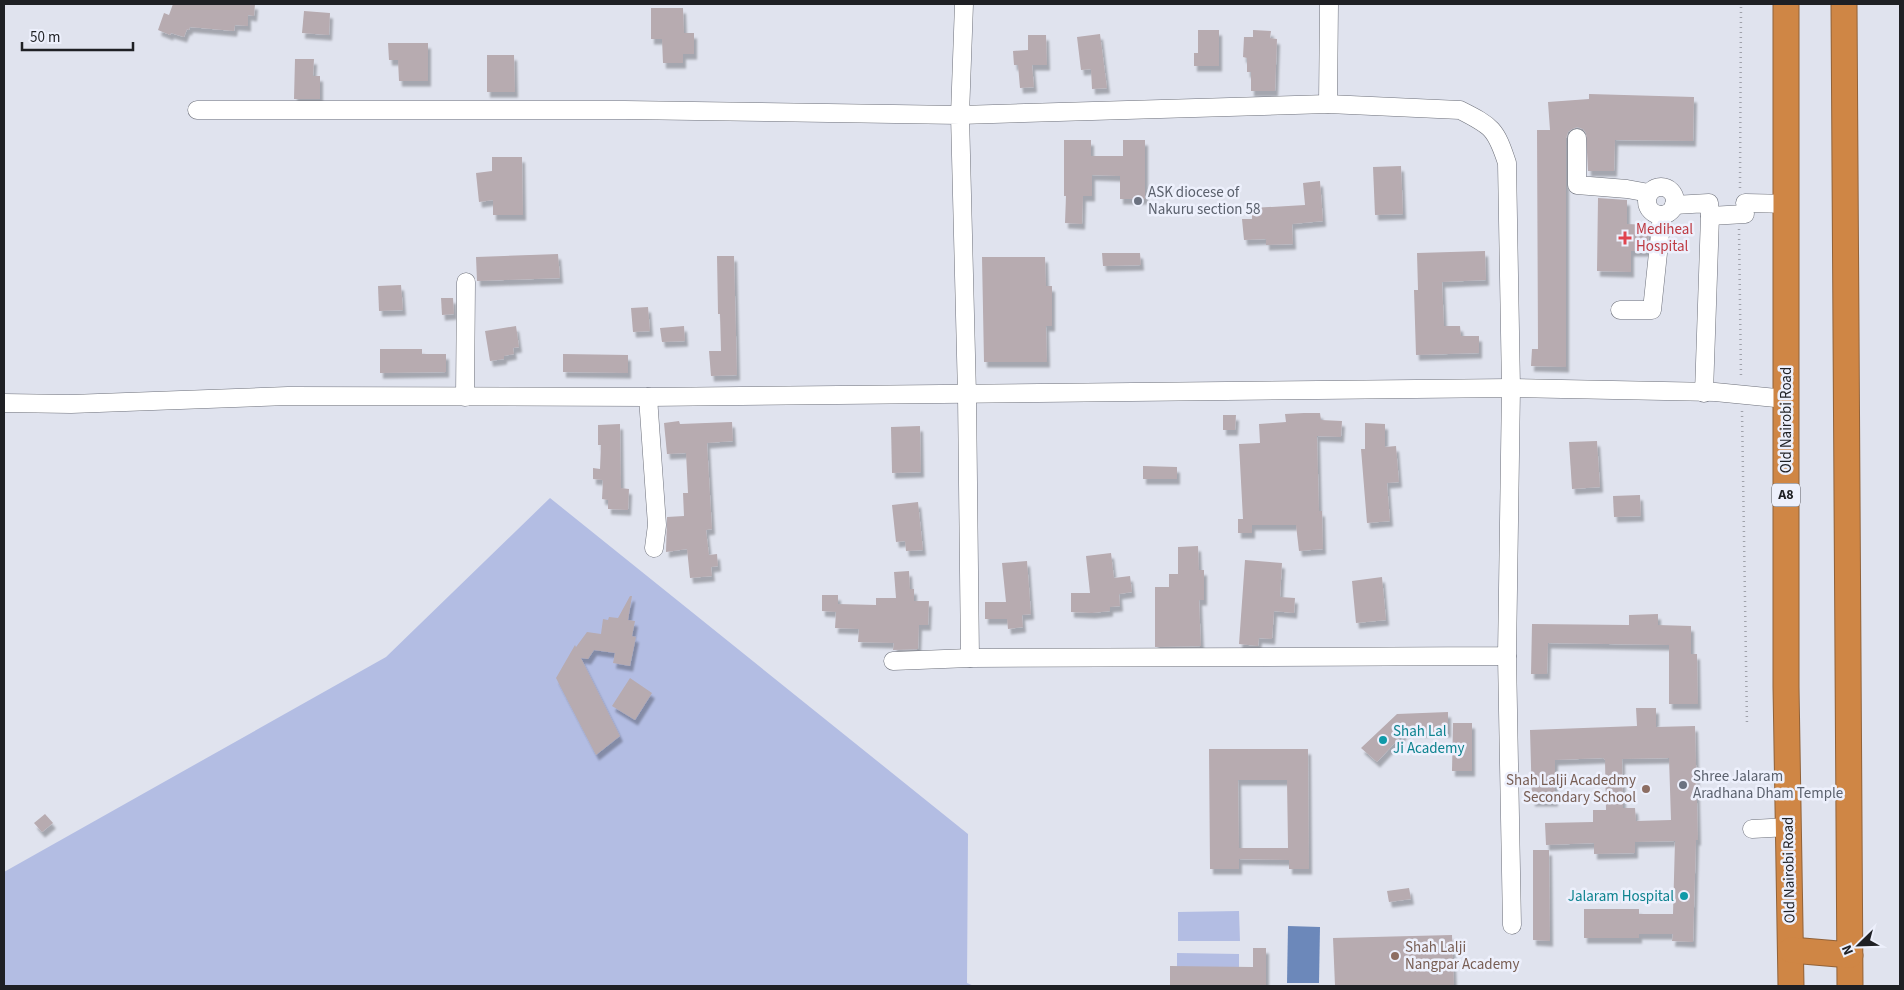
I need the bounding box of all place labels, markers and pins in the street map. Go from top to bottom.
place label: ASK diocese of Nakuru section 58 [1148,182,1260,220]
marker: ASK diocese of Nakuru section 58 [1132,195,1144,207]
place label: Mediheal Hospital [1636,219,1693,257]
marker: Mediheal Hospital [1618,231,1632,245]
place label: Shah Lal Ji Academy [1393,721,1464,759]
marker: Shah Lal Ji Academy [1377,734,1389,746]
place label: Shree Jalaram Aradhana Dham Temple [1693,766,1843,804]
place label: Shah Lalji Acadedmy Secondary School [1506,770,1636,808]
marker: Shree Jalaram Aradhana Dham Temple [1677,779,1689,791]
marker: Shah Lalji Acadedmy Secondary School [1640,783,1652,795]
place label: Jalaram Hospital [1568,886,1674,907]
marker: Jalaram Hospital [1678,890,1690,902]
place label: Shah Lalji Nangpar Academy [1405,937,1520,975]
marker: Shah Lalji Nangpar Academy [1389,950,1401,962]

